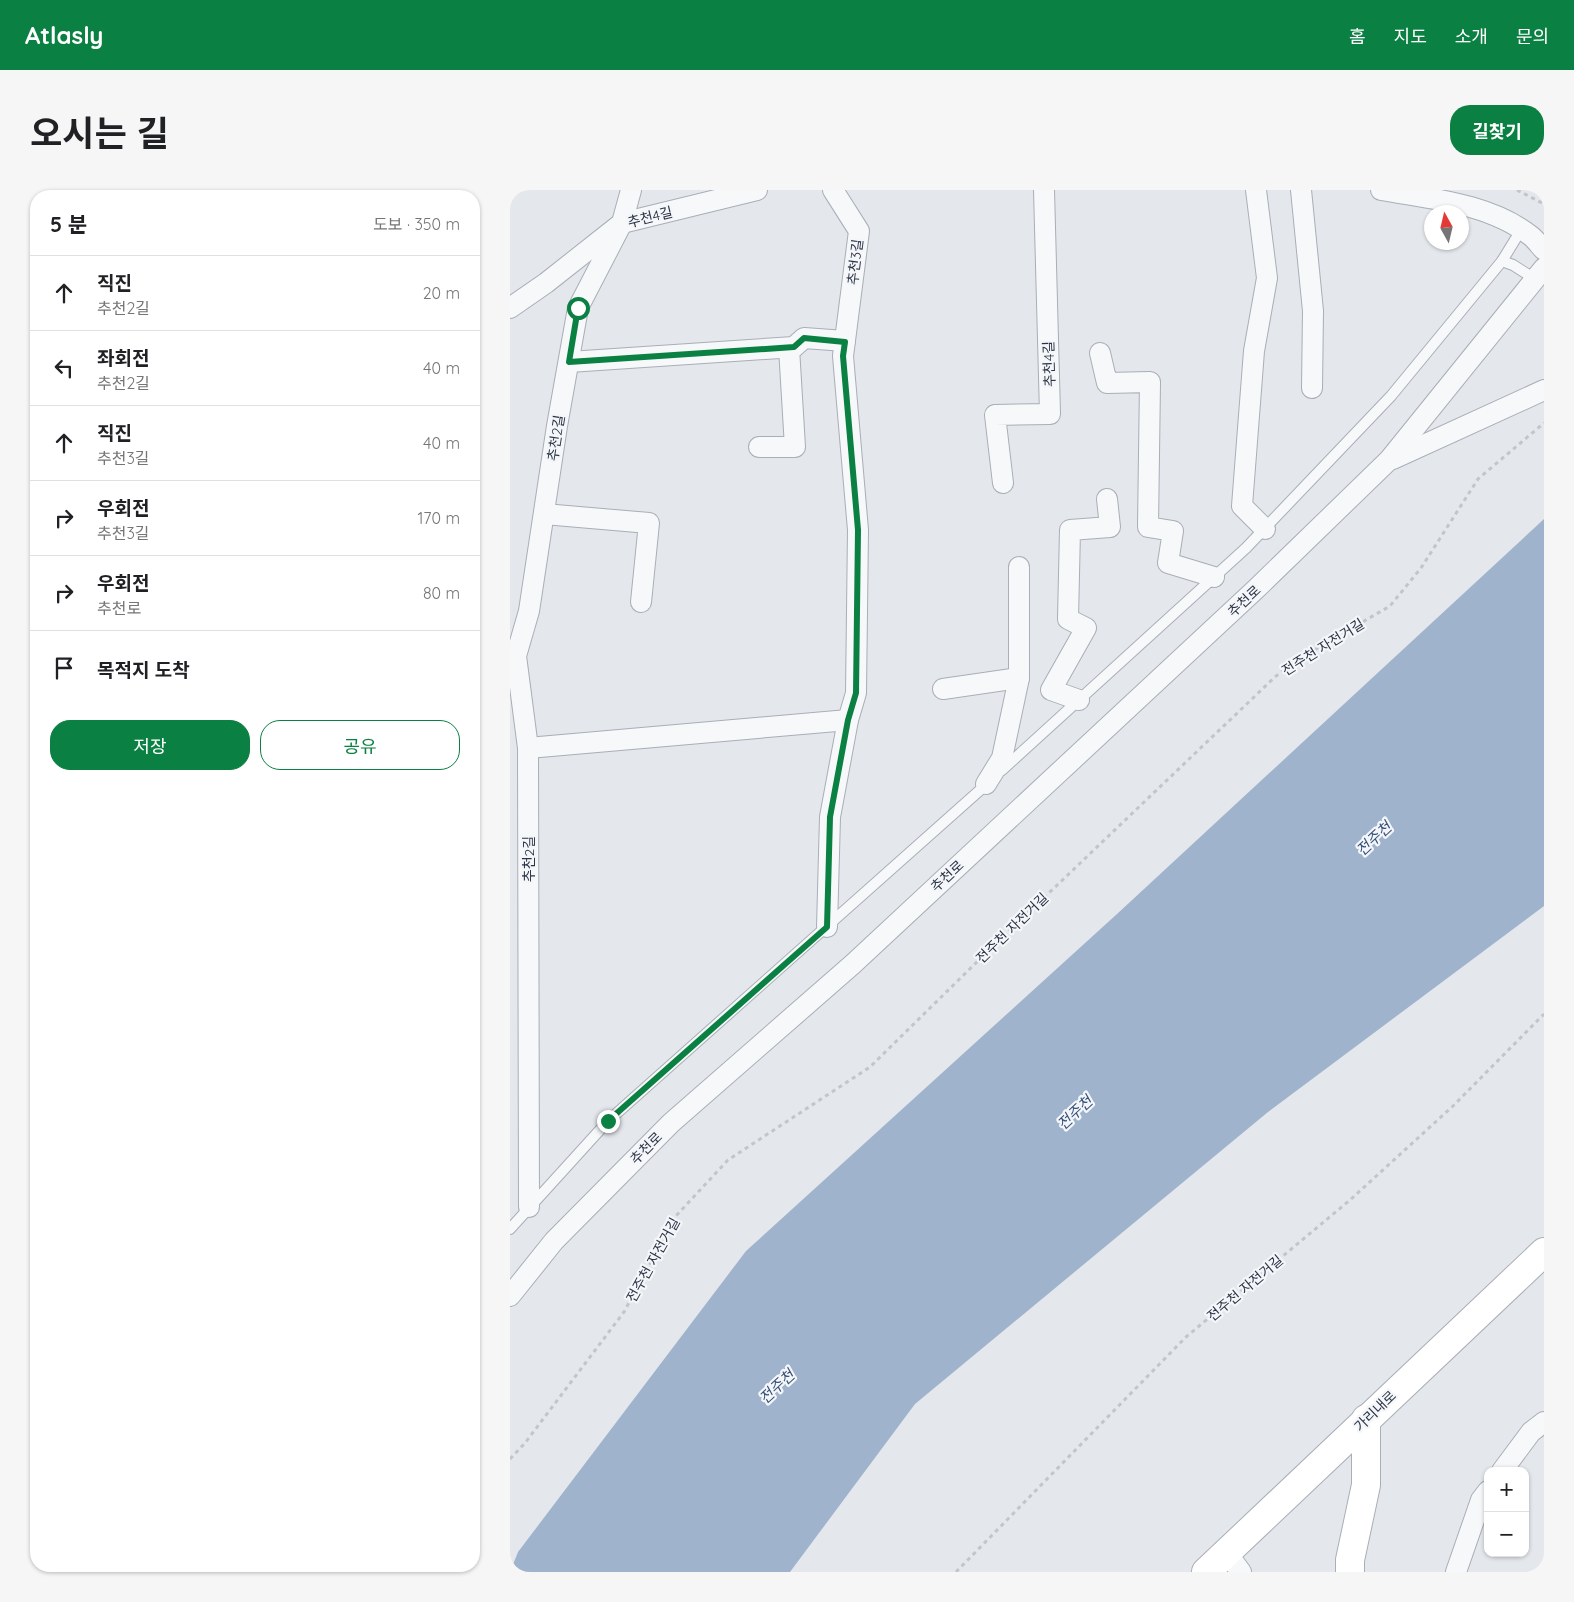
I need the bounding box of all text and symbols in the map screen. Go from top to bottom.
text: Atlasly [25,20,103,50]
text: 홈 [1349,25,1366,48]
text: 지도 [1394,25,1427,48]
text: 소개 [1455,25,1488,48]
text: 문의 [1516,25,1549,48]
button: 길찾기 [1450,105,1544,155]
text: 오시는 길 [30,111,169,155]
street label: 추천4길 [625,203,675,231]
north arrow [1424,205,1469,250]
text: 5 분 [50,211,87,237]
text: 도보 · 350 m [373,214,460,234]
street label: 추천3길 [843,238,867,286]
text: 직진 [97,271,132,295]
icon: ahead [50,279,78,307]
text: 20 m [423,283,460,303]
route start [567,297,590,320]
text: 추천2길 [97,298,150,318]
street label: 추천4길 [1039,341,1059,387]
text: 좌회전 [97,346,149,370]
icon: left [50,354,78,382]
text: 40 m [423,358,460,378]
text: 추천2길 [97,373,150,393]
street label: 추천2길 [543,414,569,462]
text: 직진 [97,421,132,445]
icon: ahead [50,429,78,457]
text: 40 m [423,433,460,453]
text: 추천3길 [97,448,150,468]
text: 우회전 [97,496,149,520]
icon: right [50,504,78,532]
text: 170 m [417,508,460,528]
text: 추천3길 [97,523,150,543]
text: 우회전 [97,571,149,595]
icon: right [50,579,78,607]
street label: 추천로 [1224,581,1264,621]
text: 80 m [423,583,460,603]
text: 추천로 [97,598,141,618]
street label: 전주천 자전거길 [1278,614,1368,680]
icon: arrive [50,654,78,682]
text: 목적지 도착 [97,658,190,682]
button: 저장 [50,720,250,770]
button: 공유 [260,720,460,770]
water label: 전주천 [1352,816,1397,860]
street label: 추천2길 [520,836,538,882]
street label: 추천로 [927,856,967,896]
street label: 전주천 자전거길 [972,889,1052,967]
water label: 전주천 [1053,1090,1098,1134]
route end [597,1110,620,1133]
street label: 추천로 [626,1128,666,1168]
street label: 전주천 자전거길 [622,1215,684,1305]
street label: 전주천 자전거길 [1203,1251,1287,1325]
water label: 전주천 [755,1364,800,1408]
street label: 가리내로 [1350,1387,1400,1435]
map controls [1484,1467,1529,1557]
button: + [1484,1467,1529,1512]
button: − [1484,1512,1529,1557]

